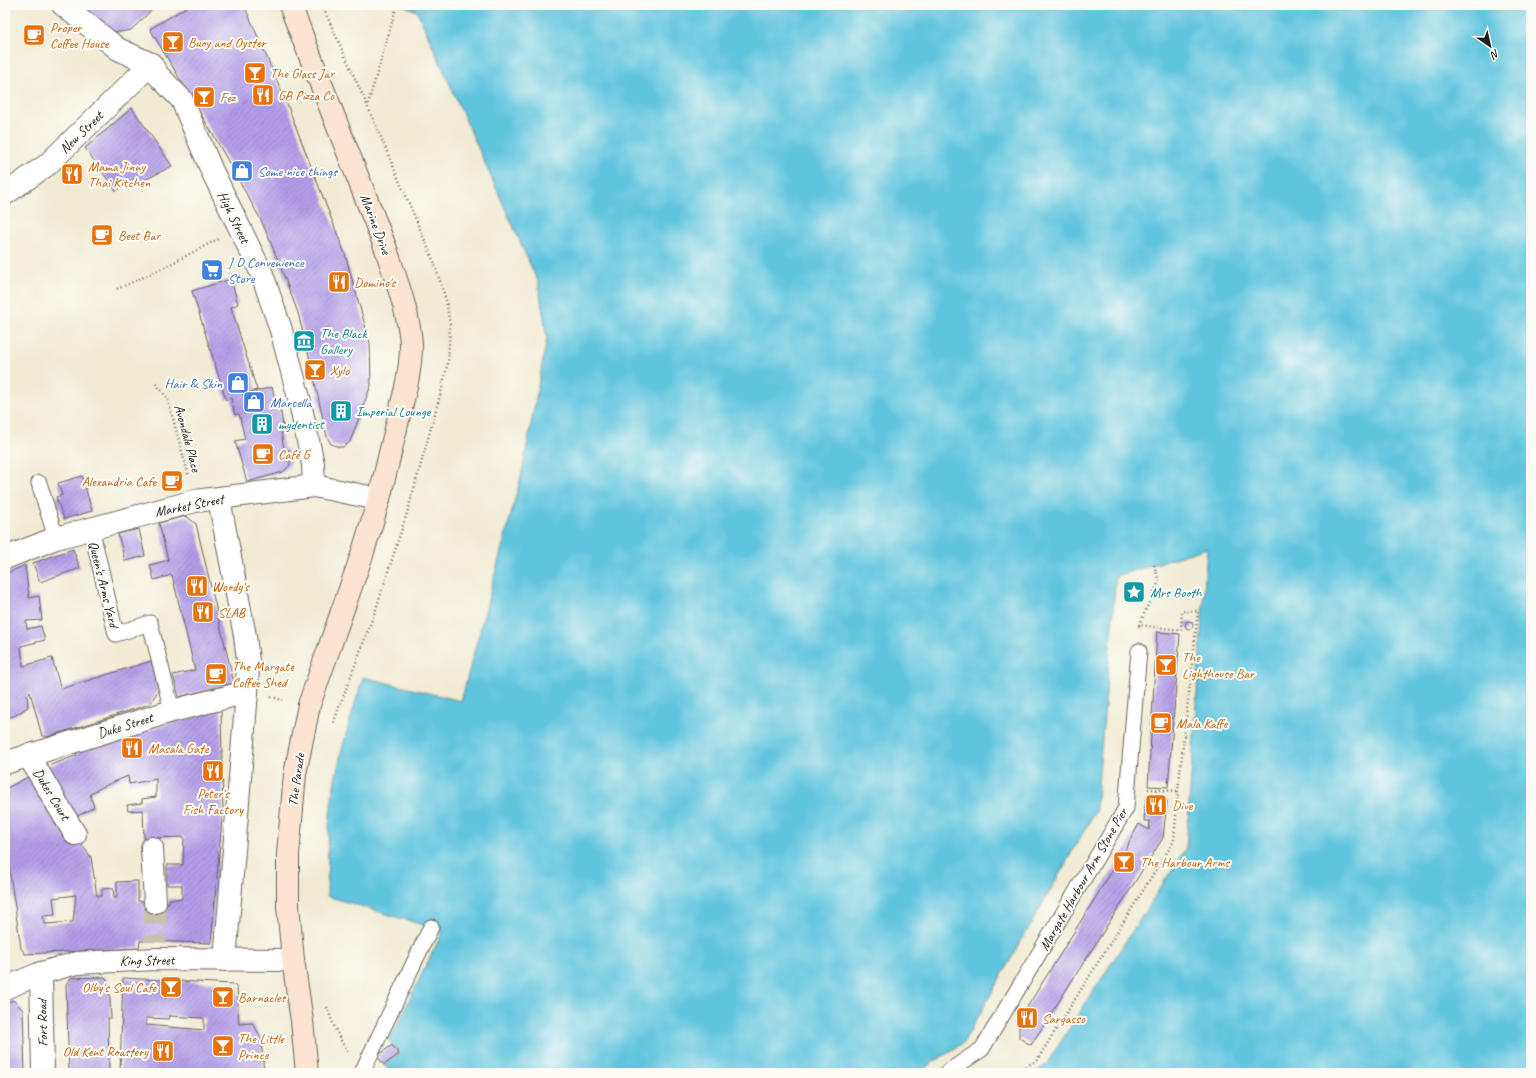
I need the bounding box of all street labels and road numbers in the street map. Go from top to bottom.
street label: New Street [56,107,108,157]
street label: High Street [214,189,254,247]
street label: Marine Drive [356,192,395,258]
street label: Avondale Place [170,403,205,475]
street label: Market Street [153,490,227,520]
street label: Queen's Arms Yard [85,539,123,631]
street label: Duke Street [96,709,156,742]
street label: The Parade [284,751,309,808]
street label: Dukes Court [29,765,74,825]
street label: Margate Harbour Arm Stone Pier [1036,804,1132,953]
street label: King Street [120,952,176,969]
street label: Fort Road [34,997,51,1047]

